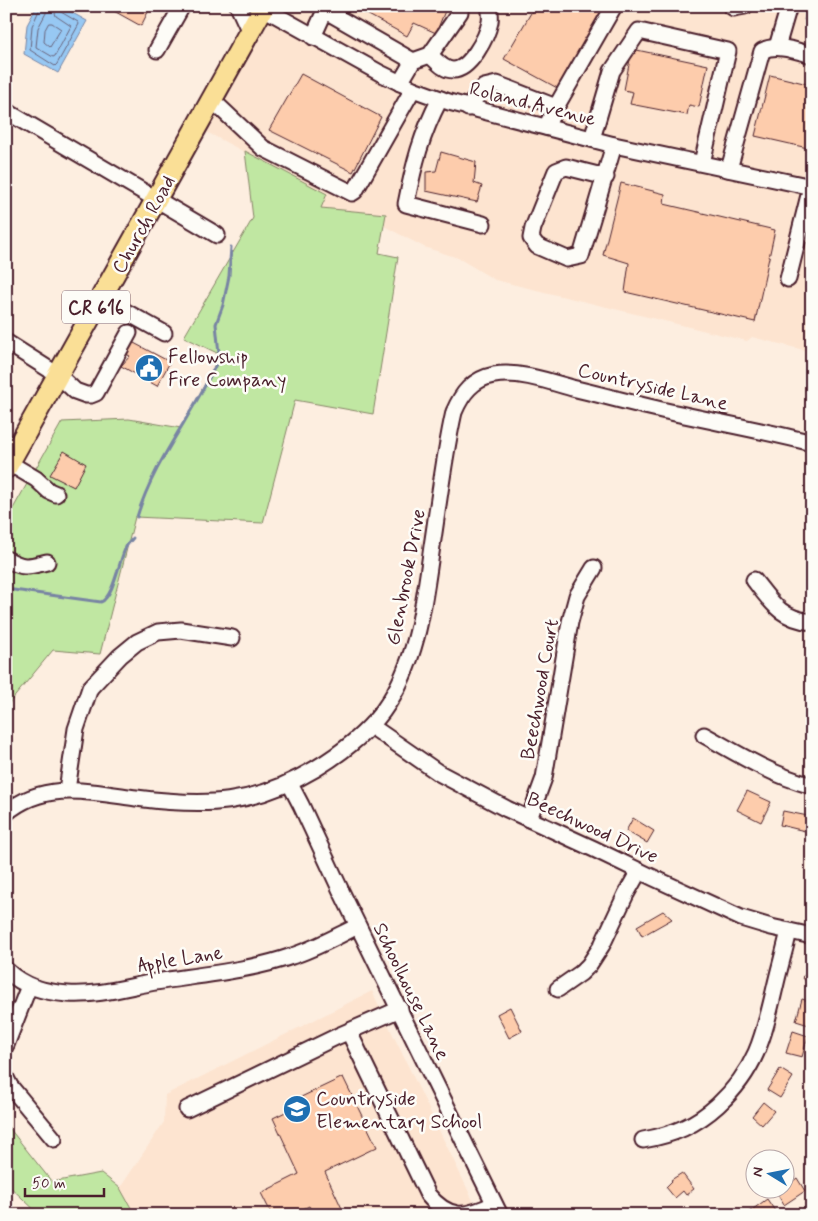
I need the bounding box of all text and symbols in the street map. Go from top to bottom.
street label: Roland Avenue [466,76,599,133]
street label: Church Road [106,171,182,279]
road number: CR 616 [62,290,130,324]
place label: Fellowship Fire Company [168,344,286,394]
public building icon: Fellowship Fire Company [134,353,164,383]
street label: Countryside Lane [575,357,730,418]
street label: Glenbrook Drive [380,507,433,648]
street label: Beechwood Court [515,617,566,762]
street label: Beechwood Drive [522,786,663,871]
street label: Schoolhouse Lane [366,918,456,1065]
street label: Apple Lane [136,939,225,981]
place label: Countryside Elementary School [316,1086,482,1136]
school or university icon: Countryside Elementary School [282,1094,312,1124]
north arrow [746,1148,796,1198]
scale bar [25,1166,104,1198]
text: N [749,1166,768,1178]
text: 50 m [32,1174,66,1194]

